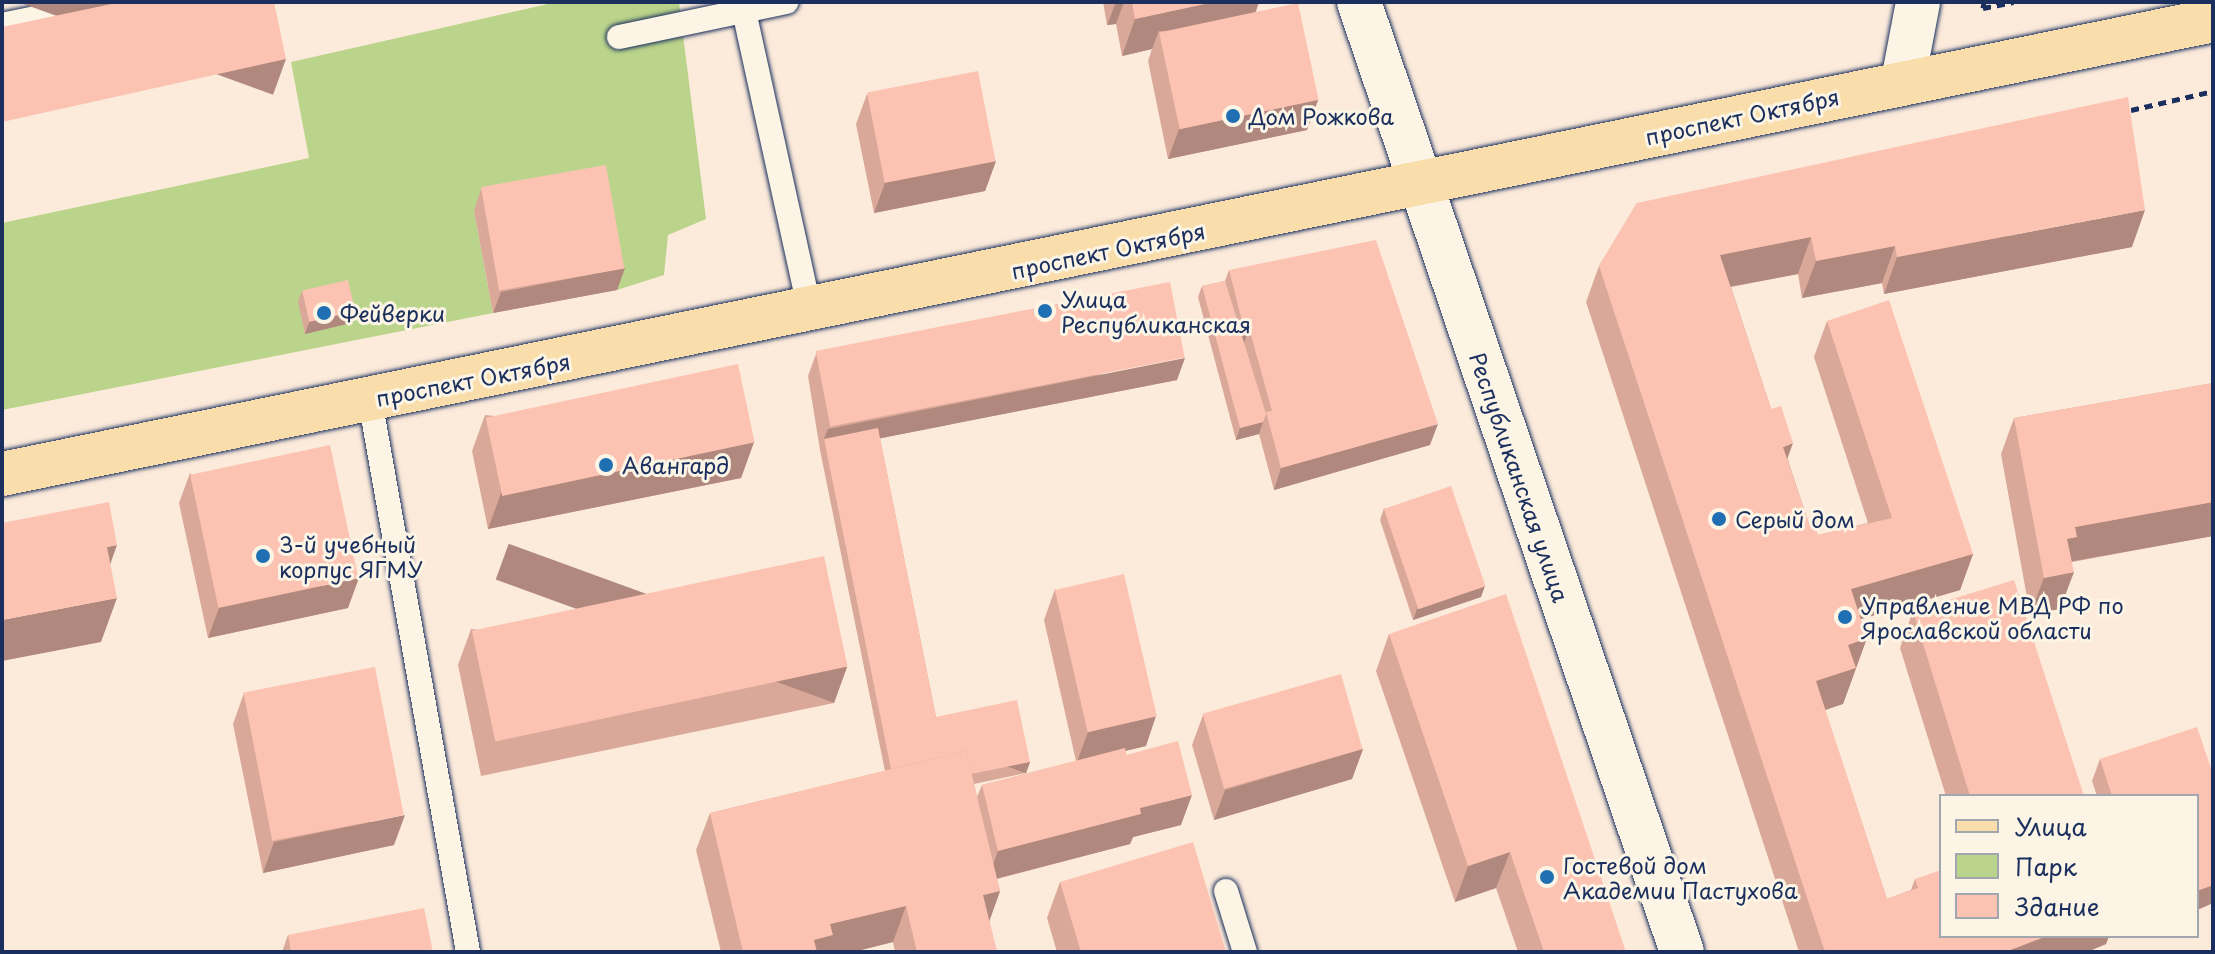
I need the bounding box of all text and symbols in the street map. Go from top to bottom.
street label: проспект Октября [1642,82,1842,150]
place label: Дом Рожкова [1249,103,1395,129]
marker: Дом Рожкова [1224,107,1242,125]
street label: проспект Октября [1008,216,1208,284]
place label: Улица Республиканская [1061,285,1251,336]
place label: Фейверки [340,300,445,326]
marker: Улица Республиканская [1036,302,1054,320]
marker: Фейверки [315,304,333,322]
street label: проспект Октября [373,347,573,411]
street label: Республиканская улица [1465,348,1575,606]
place label: Авангард [622,452,729,478]
marker: Авангард [597,456,615,474]
place label: Серый дом [1735,506,1855,532]
marker: Серый дом [1710,510,1728,528]
place label: 3-й учебный корпус ЯГМУ [279,530,425,582]
marker: 3-й учебный корпус ЯГМУ [254,547,272,565]
place label: Управление МВД РФ по Ярославской области [1861,591,2123,642]
marker: Управление МВД РФ по Ярославской области [1836,608,1854,626]
legend [1939,794,2199,938]
text: Улица [2015,808,2087,844]
text: Парк [2015,848,2077,884]
place label: Гостевой дом Академии Пастухова [1563,851,1798,902]
marker: Гостевой дом Академии Пастухова [1538,868,1556,886]
text: Здание [2015,888,2100,924]

